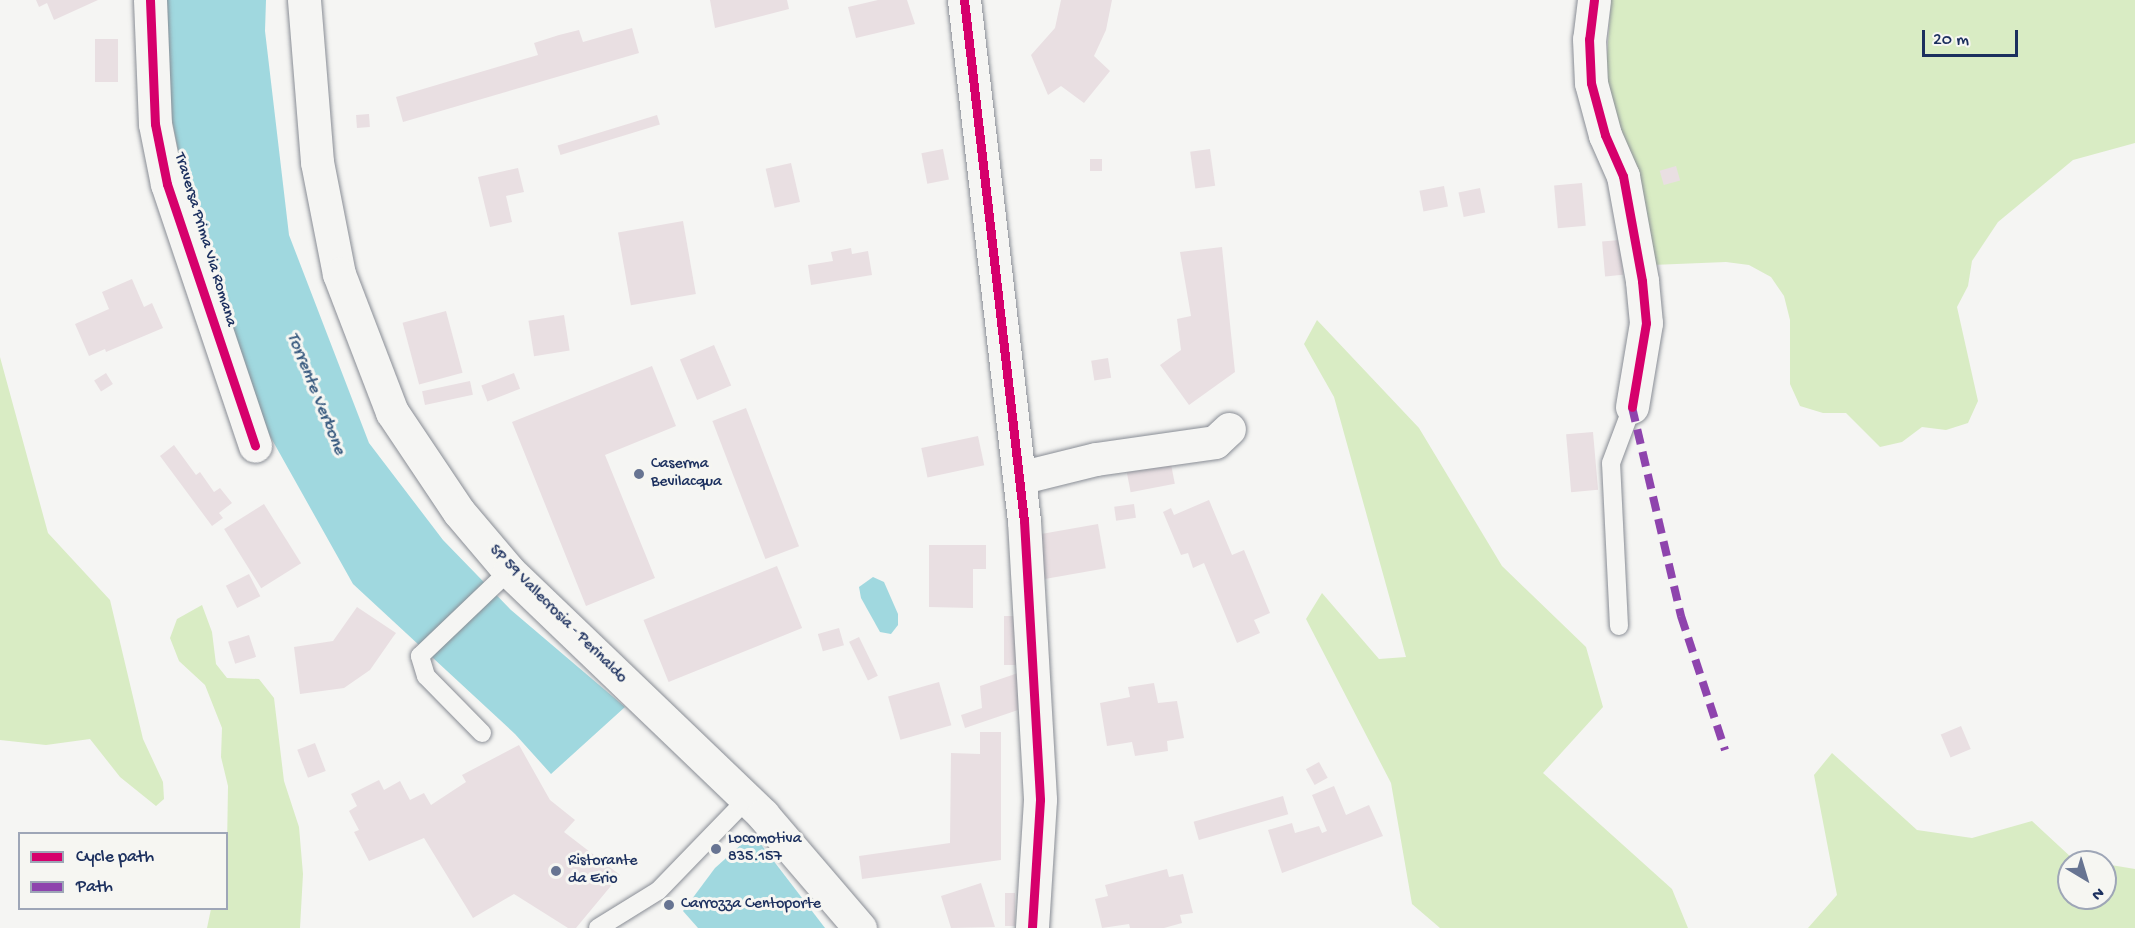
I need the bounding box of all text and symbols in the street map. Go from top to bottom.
scale bar [1925,18,2021,56]
text: 20 m [1933,30,1969,51]
street label: Traversa Prima Via Romana [168,151,240,329]
water label: Torrente Verbone [281,330,349,458]
place label: Caserma Bevilacqua [651,455,722,493]
marker: Caserma Bevilacqua [632,467,646,481]
street label: SP 59 Vallecrosia - Perinaldo [484,542,630,688]
place label: Locomotiva 835.157 [728,830,802,868]
legend [18,832,228,910]
marker: Locomotiva 835.157 [709,842,723,856]
text: Cycle path [76,847,154,868]
north arrow [2057,850,2117,910]
place label: Ristorante da Erio [568,852,638,890]
marker: Ristorante da Erio [549,864,563,878]
text: Path [76,877,113,898]
text: N [2087,882,2107,904]
place label: Carrozza Centoporte [681,895,821,915]
marker: Carrozza Centoporte [662,898,676,912]

